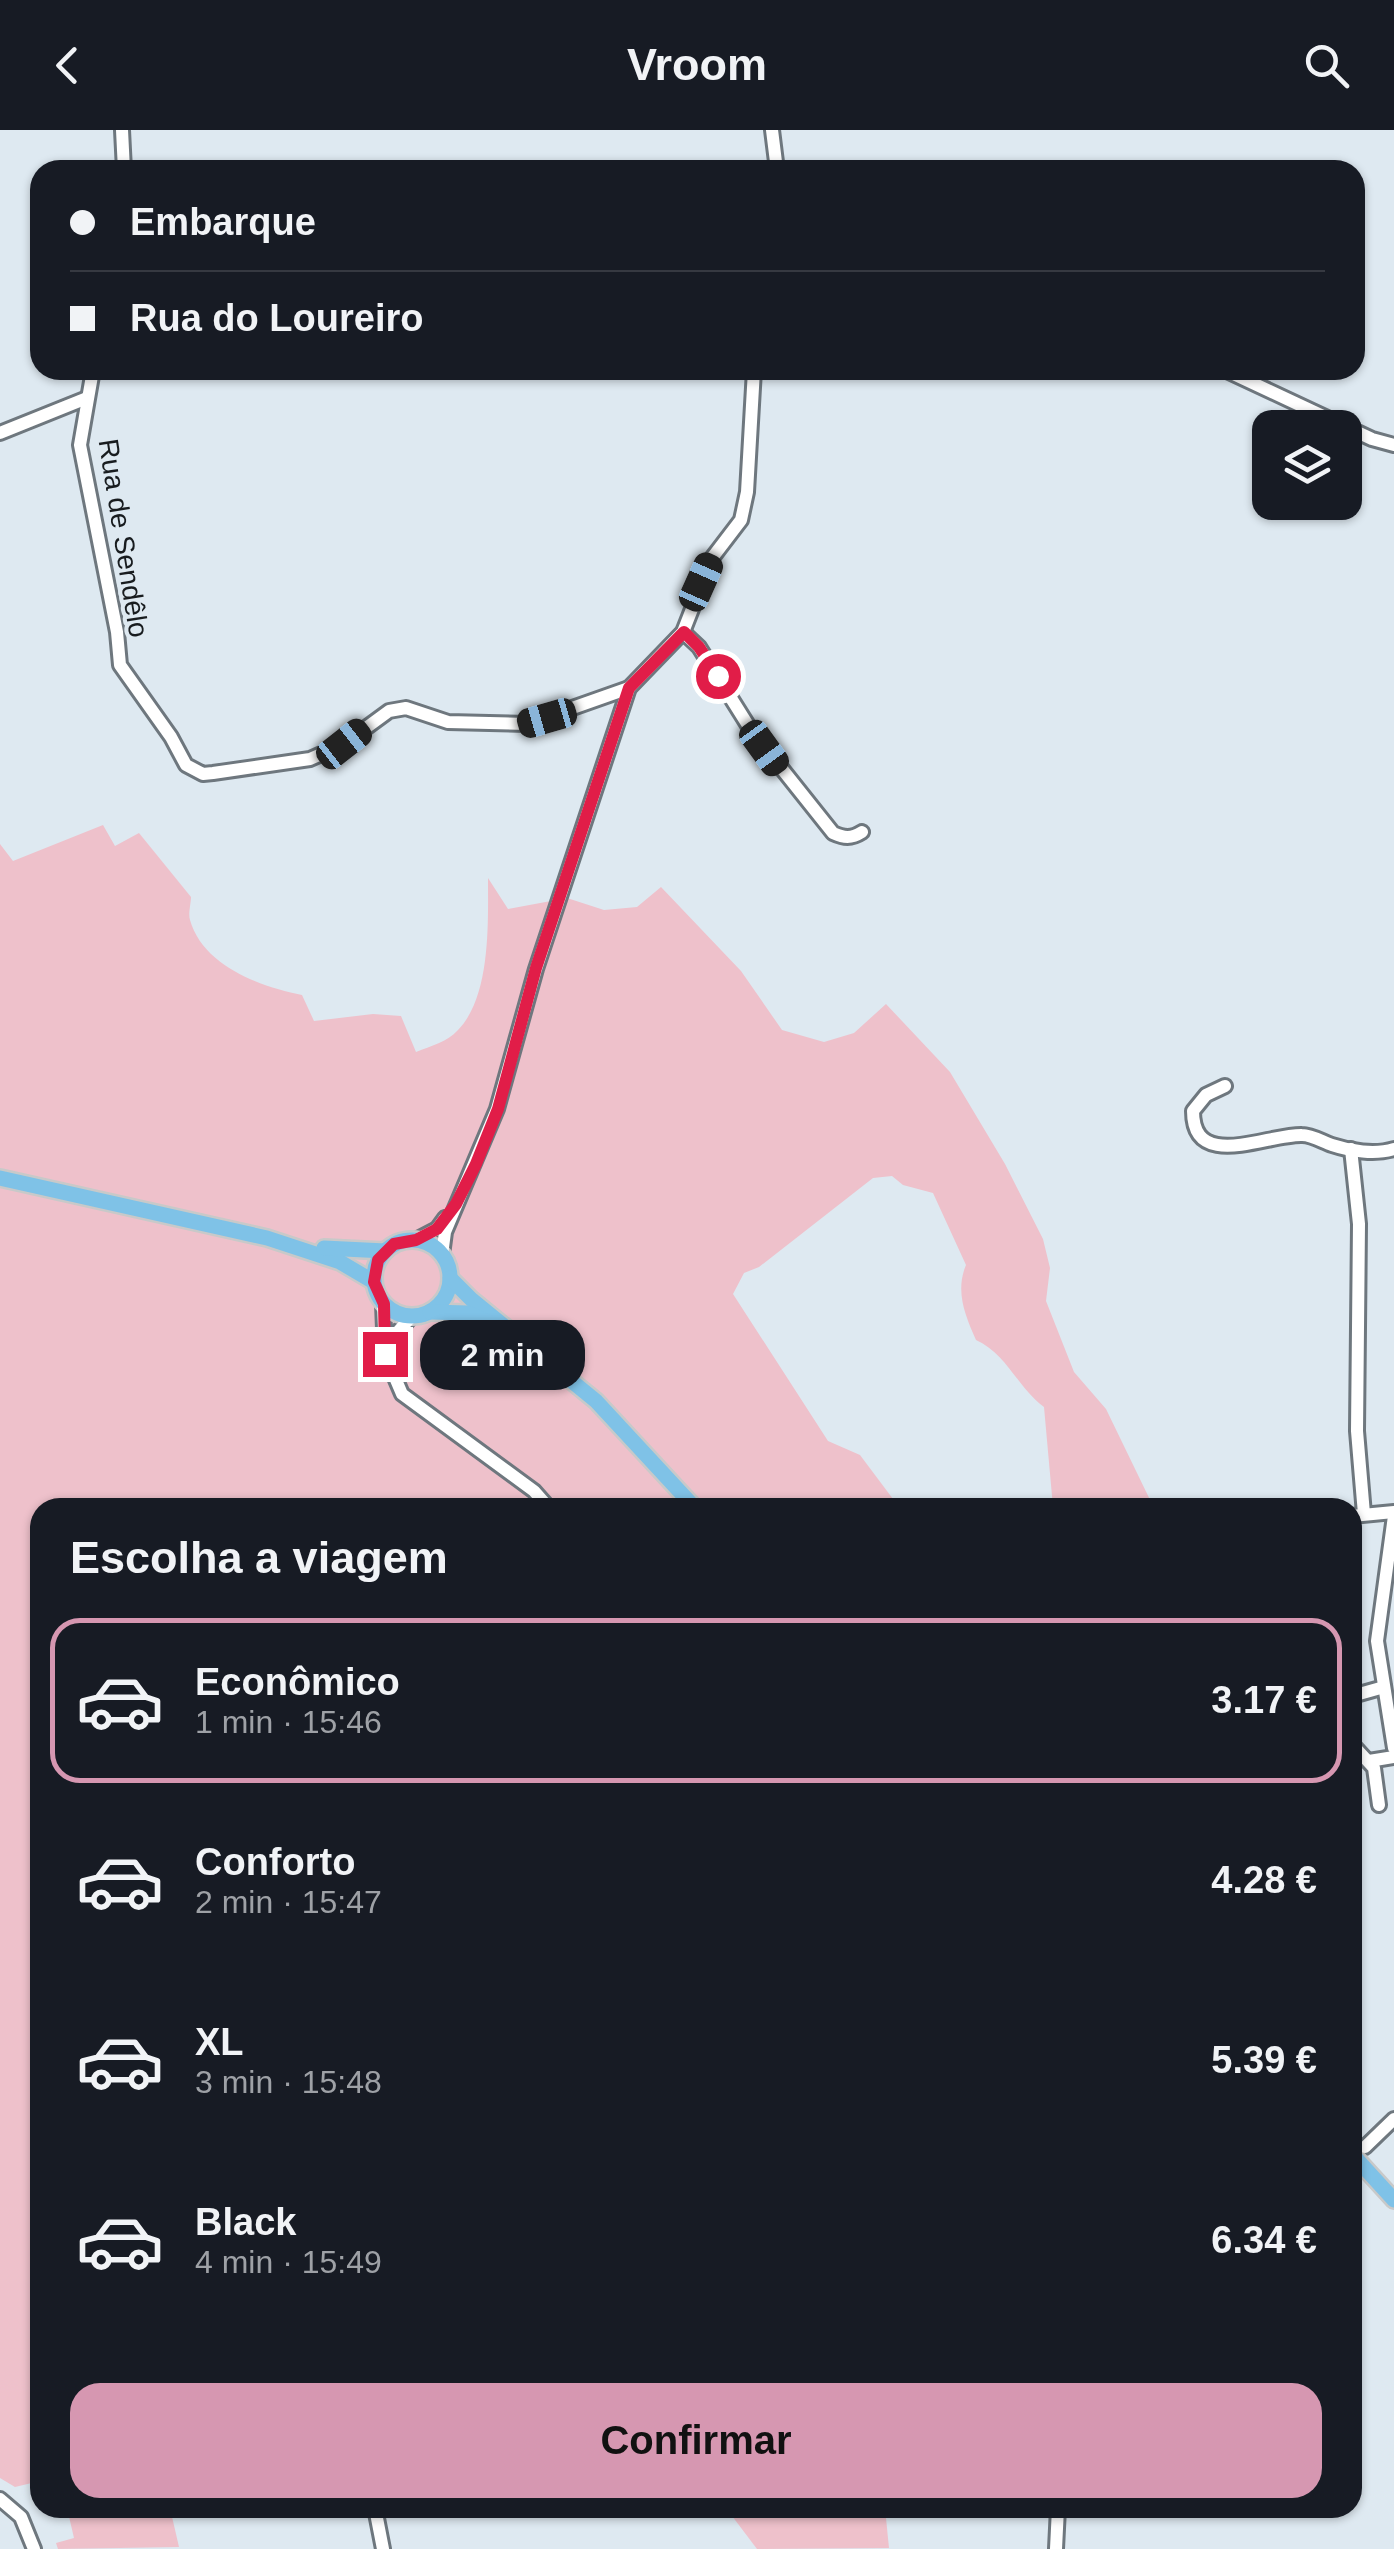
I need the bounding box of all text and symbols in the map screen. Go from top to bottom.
icon: back [40,38,95,93]
icon: search [1299,38,1354,93]
text: Vroom [627,39,767,90]
text: Embarque [130,201,316,243]
text: Rua do Loureiro [130,297,423,339]
map controls [1252,410,1362,520]
button: layers [1252,410,1362,520]
street label: Rua de Sendêlo [92,436,155,640]
car [675,548,727,616]
route start [696,654,741,699]
car [514,695,580,741]
car [311,714,377,774]
car [734,715,794,781]
callout: 2 min [420,1319,585,1389]
route end [363,1332,408,1377]
text: 2 min [461,1337,544,1373]
text: Escolha a viagem [70,1532,448,1583]
icon: car [75,1656,165,1746]
text: Econômico [195,1661,400,1703]
text: 3.17 € [1211,1679,1317,1721]
text: 1 min · 15:46 [195,1704,382,1740]
icon: car [75,1836,165,1926]
text: Conforto [195,1841,355,1883]
text: 4.28 € [1211,1859,1317,1901]
text: 2 min · 15:47 [195,1884,382,1920]
icon: car [75,2016,165,2106]
text: XL [195,2021,244,2063]
text: 5.39 € [1211,2039,1317,2081]
text: 3 min · 15:48 [195,2064,382,2100]
icon: car [75,2196,165,2286]
text: Black [195,2201,296,2243]
text: 6.34 € [1211,2219,1317,2261]
text: 4 min · 15:49 [195,2244,382,2280]
button: Confirmar [70,2383,1322,2498]

